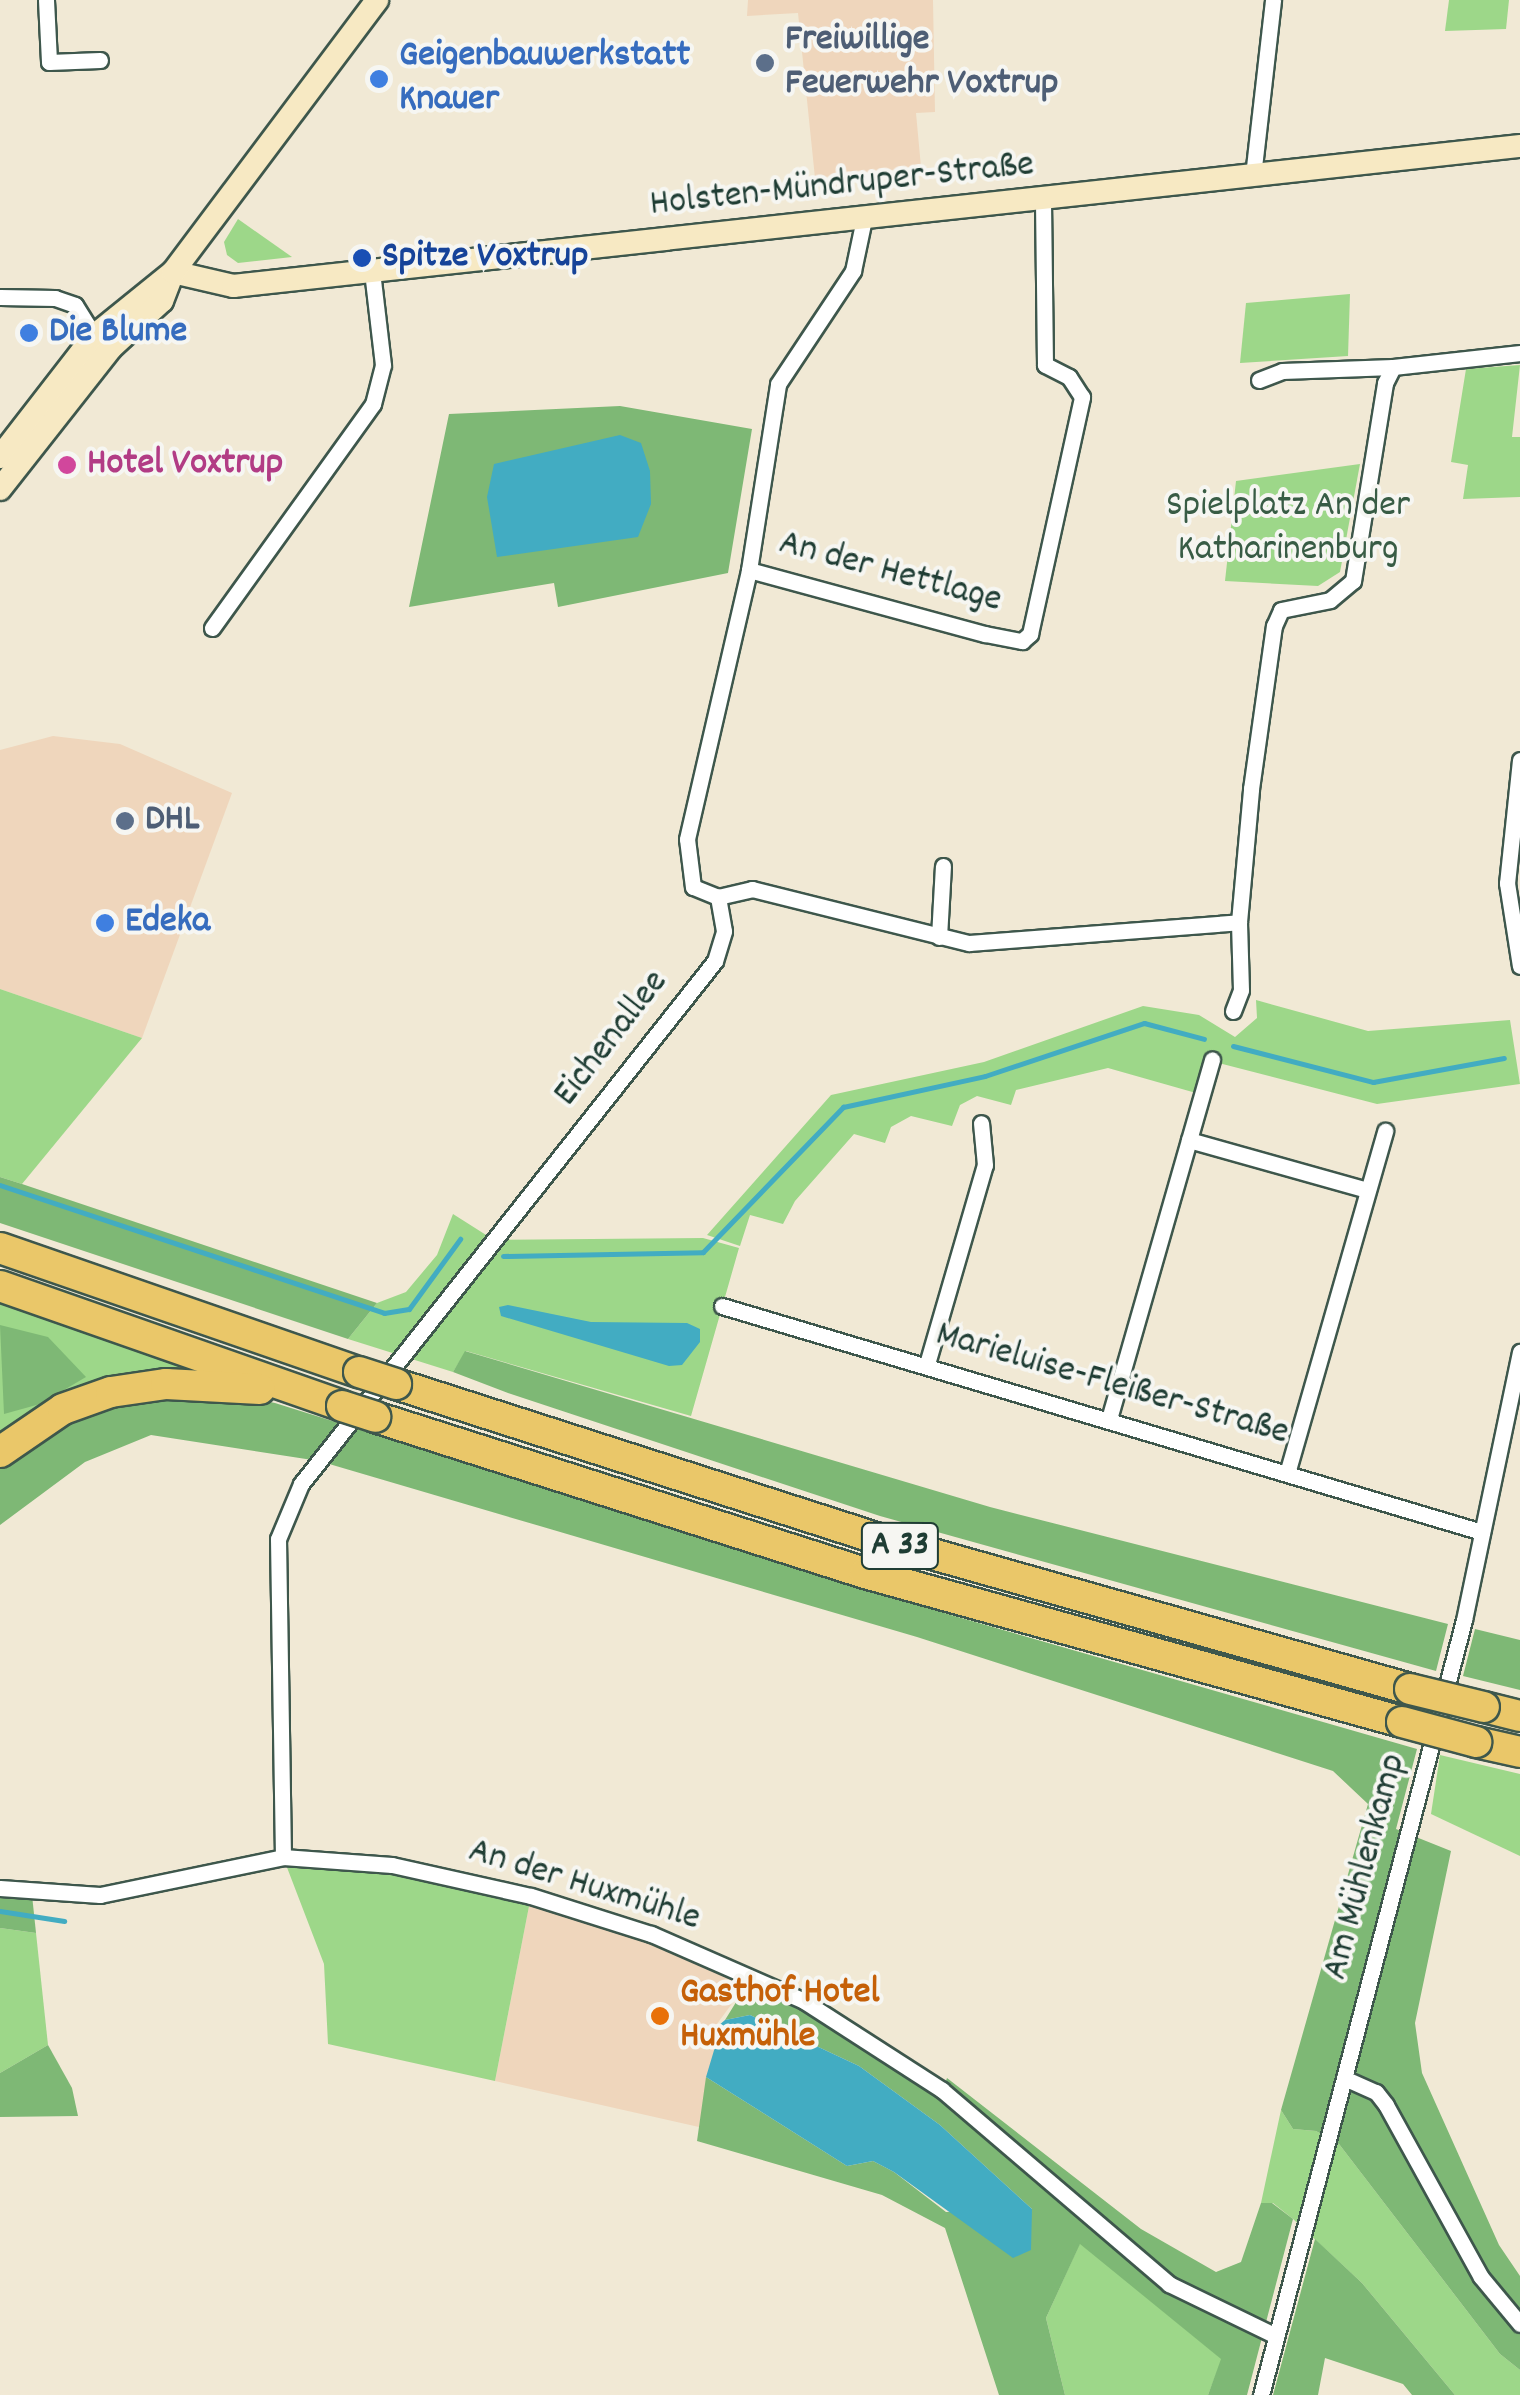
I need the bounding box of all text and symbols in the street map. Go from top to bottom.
place label: Freiwillige Feuerwehr Voxtrup [785,18,1059,107]
place label: Geigenbauwerkstatt Knauer [399,34,690,123]
marker: Freiwillige Feuerwehr Voxtrup [754,52,776,74]
marker: Geigenbauwerkstatt Knauer [368,68,390,90]
street label: Holsten-Mündruper-Straße [648,143,1036,229]
place label: Spitze Voxtrup [382,235,588,281]
marker: Spitze Voxtrup [351,247,373,269]
place label: Die Blume [49,310,187,356]
marker: Die Blume [18,322,40,344]
place label: Hotel Voxtrup [87,442,283,488]
marker: Hotel Voxtrup [56,454,78,476]
park label: Spielplatz An der Katharinenburg [1166,484,1410,574]
street label: An der Hettlage [774,521,1006,625]
place label: DHL [145,798,200,844]
marker: DHL [114,810,136,832]
place label: Edeka [125,900,210,946]
marker: Edeka [94,912,116,934]
street label: Eichenallee [545,962,679,1116]
street label: Marieluise-Fleißer-Straße [930,1313,1294,1457]
road number: A 33 [860,1516,940,1576]
street label: Am Mühlenkamp [1314,1749,1418,1985]
street label: An der Huxmühle [463,1829,705,1943]
place label: Gasthof Hotel Huxmühle [680,1971,880,2060]
marker: Gasthof Hotel Huxmühle [649,2005,671,2027]

